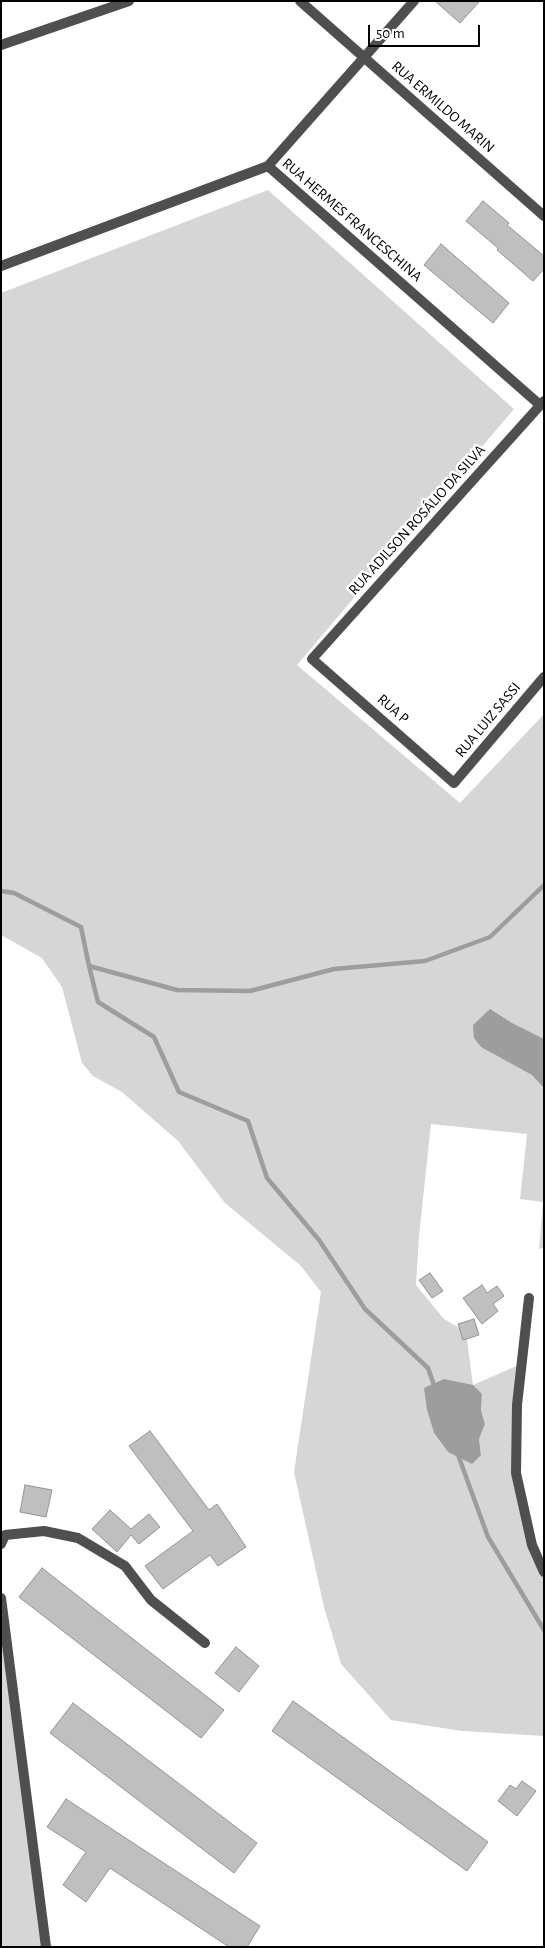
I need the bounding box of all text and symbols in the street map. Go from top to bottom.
scale bar [370,15,482,47]
text: 50 m [376,26,405,41]
street label: RUA ERMILDO MARIN [388,57,498,157]
street label: RUA HERMES FRANCESCHINA [278,154,426,286]
street label: RUA ADILSON ROSÁLIO DA SILVA [345,441,489,599]
street label: RUA LUIZ SASSI [451,679,525,761]
street label: RUA P [373,690,413,728]

